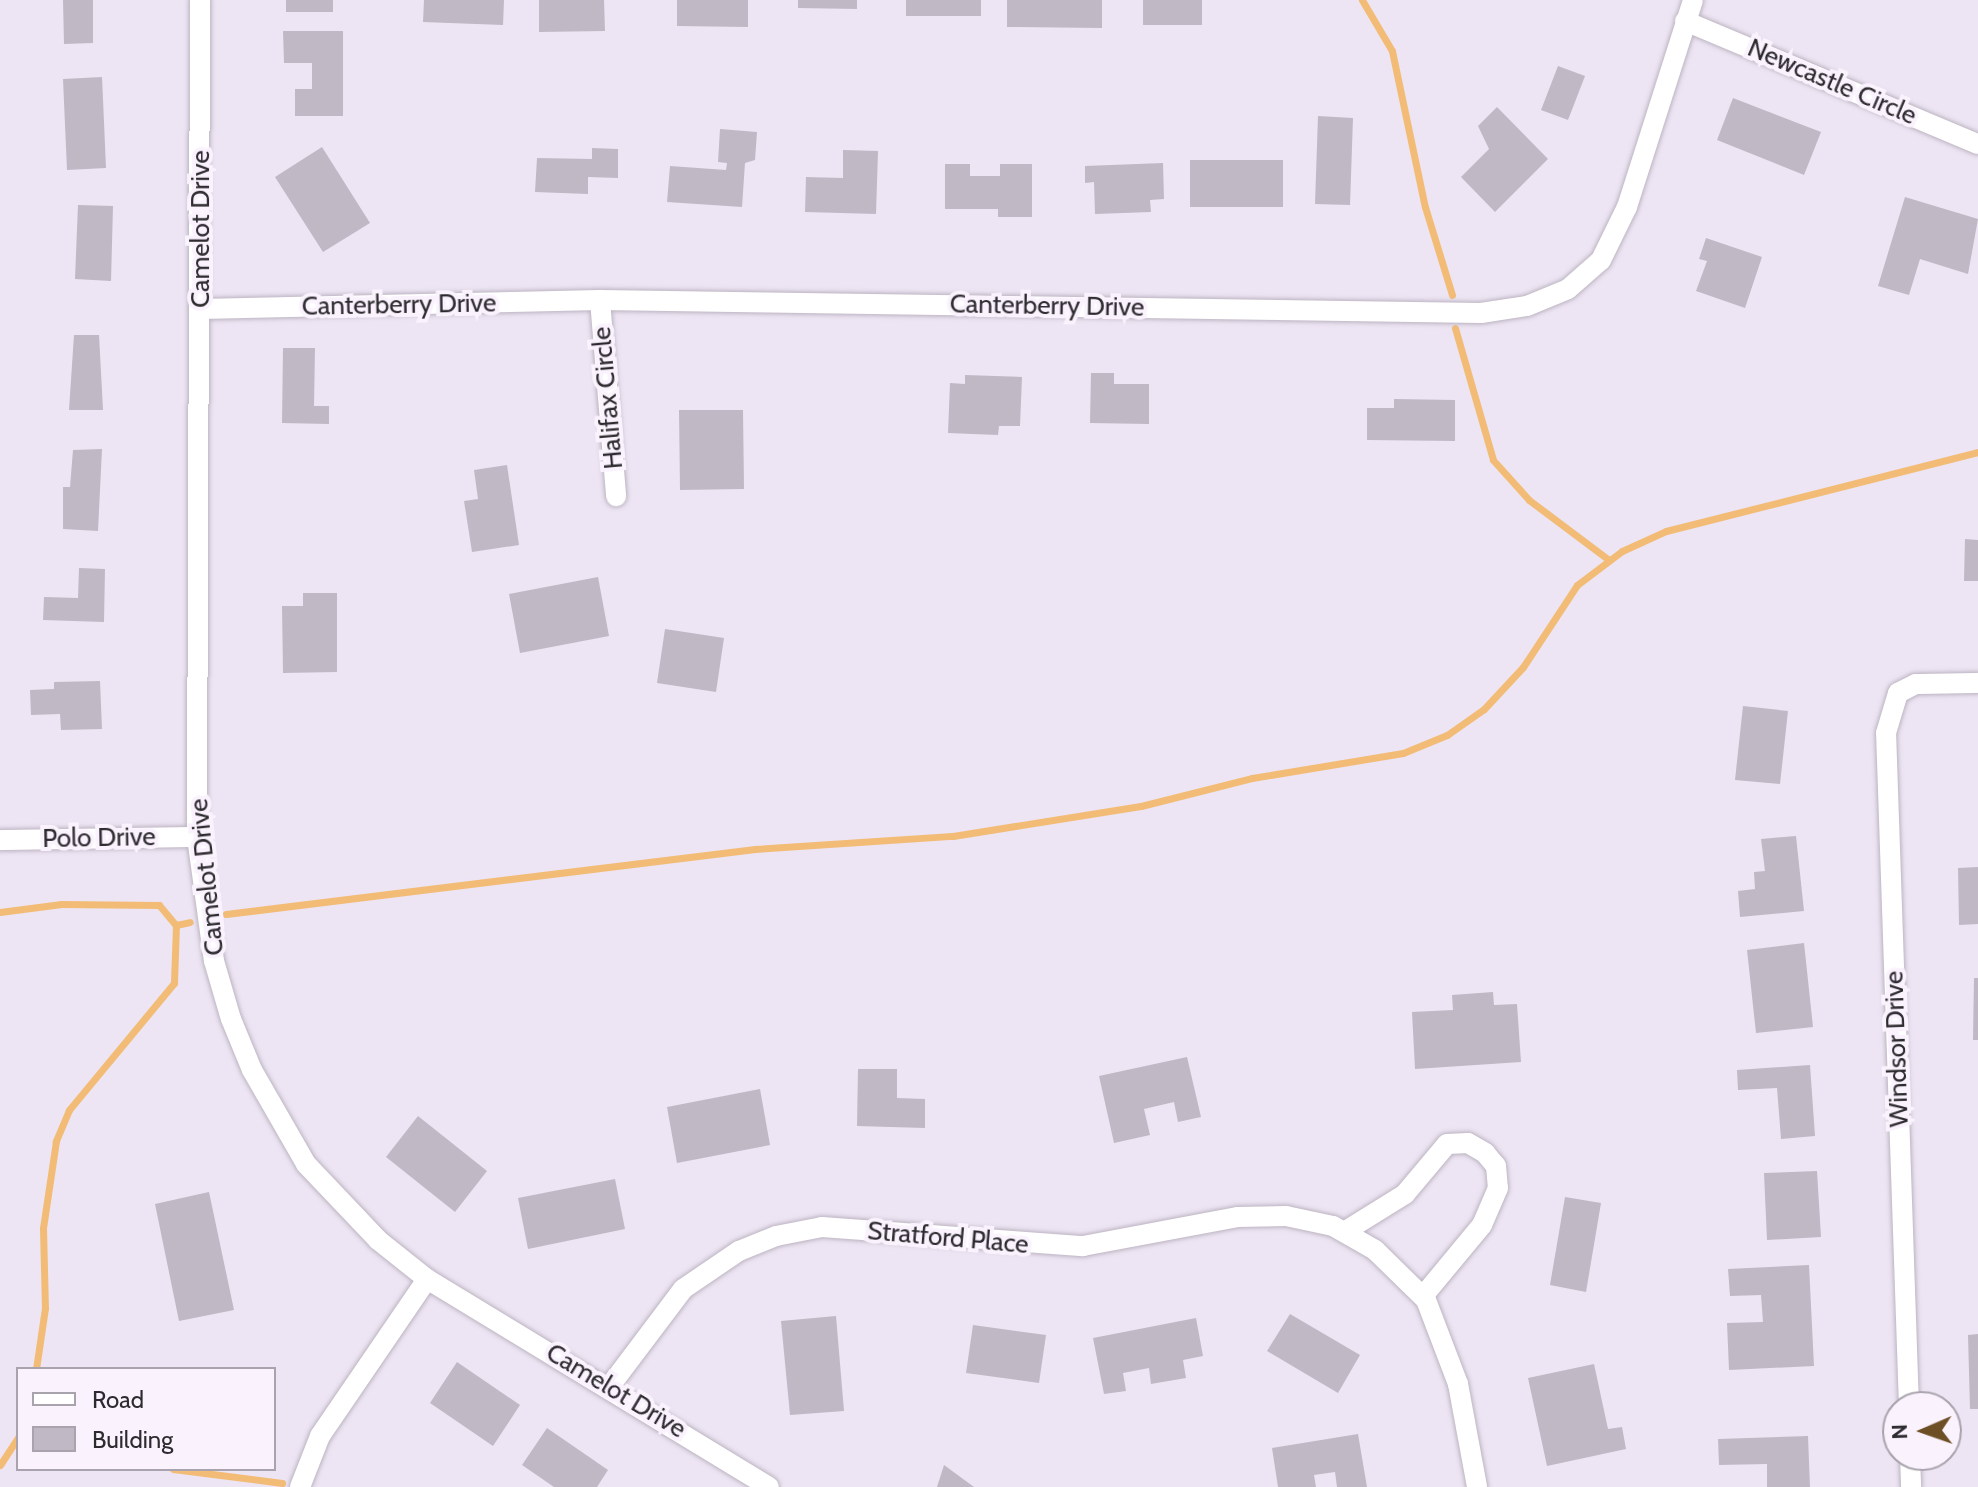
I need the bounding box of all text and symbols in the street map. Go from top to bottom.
street label: Newcastle Circle [1743,32,1921,132]
street label: Camelot Drive [185,150,217,308]
street label: Canterberry Drive [302,288,496,322]
street label: Canterberry Drive [950,289,1144,323]
street label: Halifax Circle [586,326,630,470]
street label: Camelot Drive [183,797,231,957]
street label: Polo Drive [42,821,156,855]
street label: Windsor Drive [1879,970,1915,1128]
street label: Stratford Place [866,1215,1030,1261]
street label: Camelot Drive [540,1337,692,1445]
legend [16,1367,276,1471]
text: Road [92,1385,144,1414]
north arrow [1882,1391,1962,1471]
text: N [1886,1424,1913,1440]
text: Building [92,1425,173,1454]

